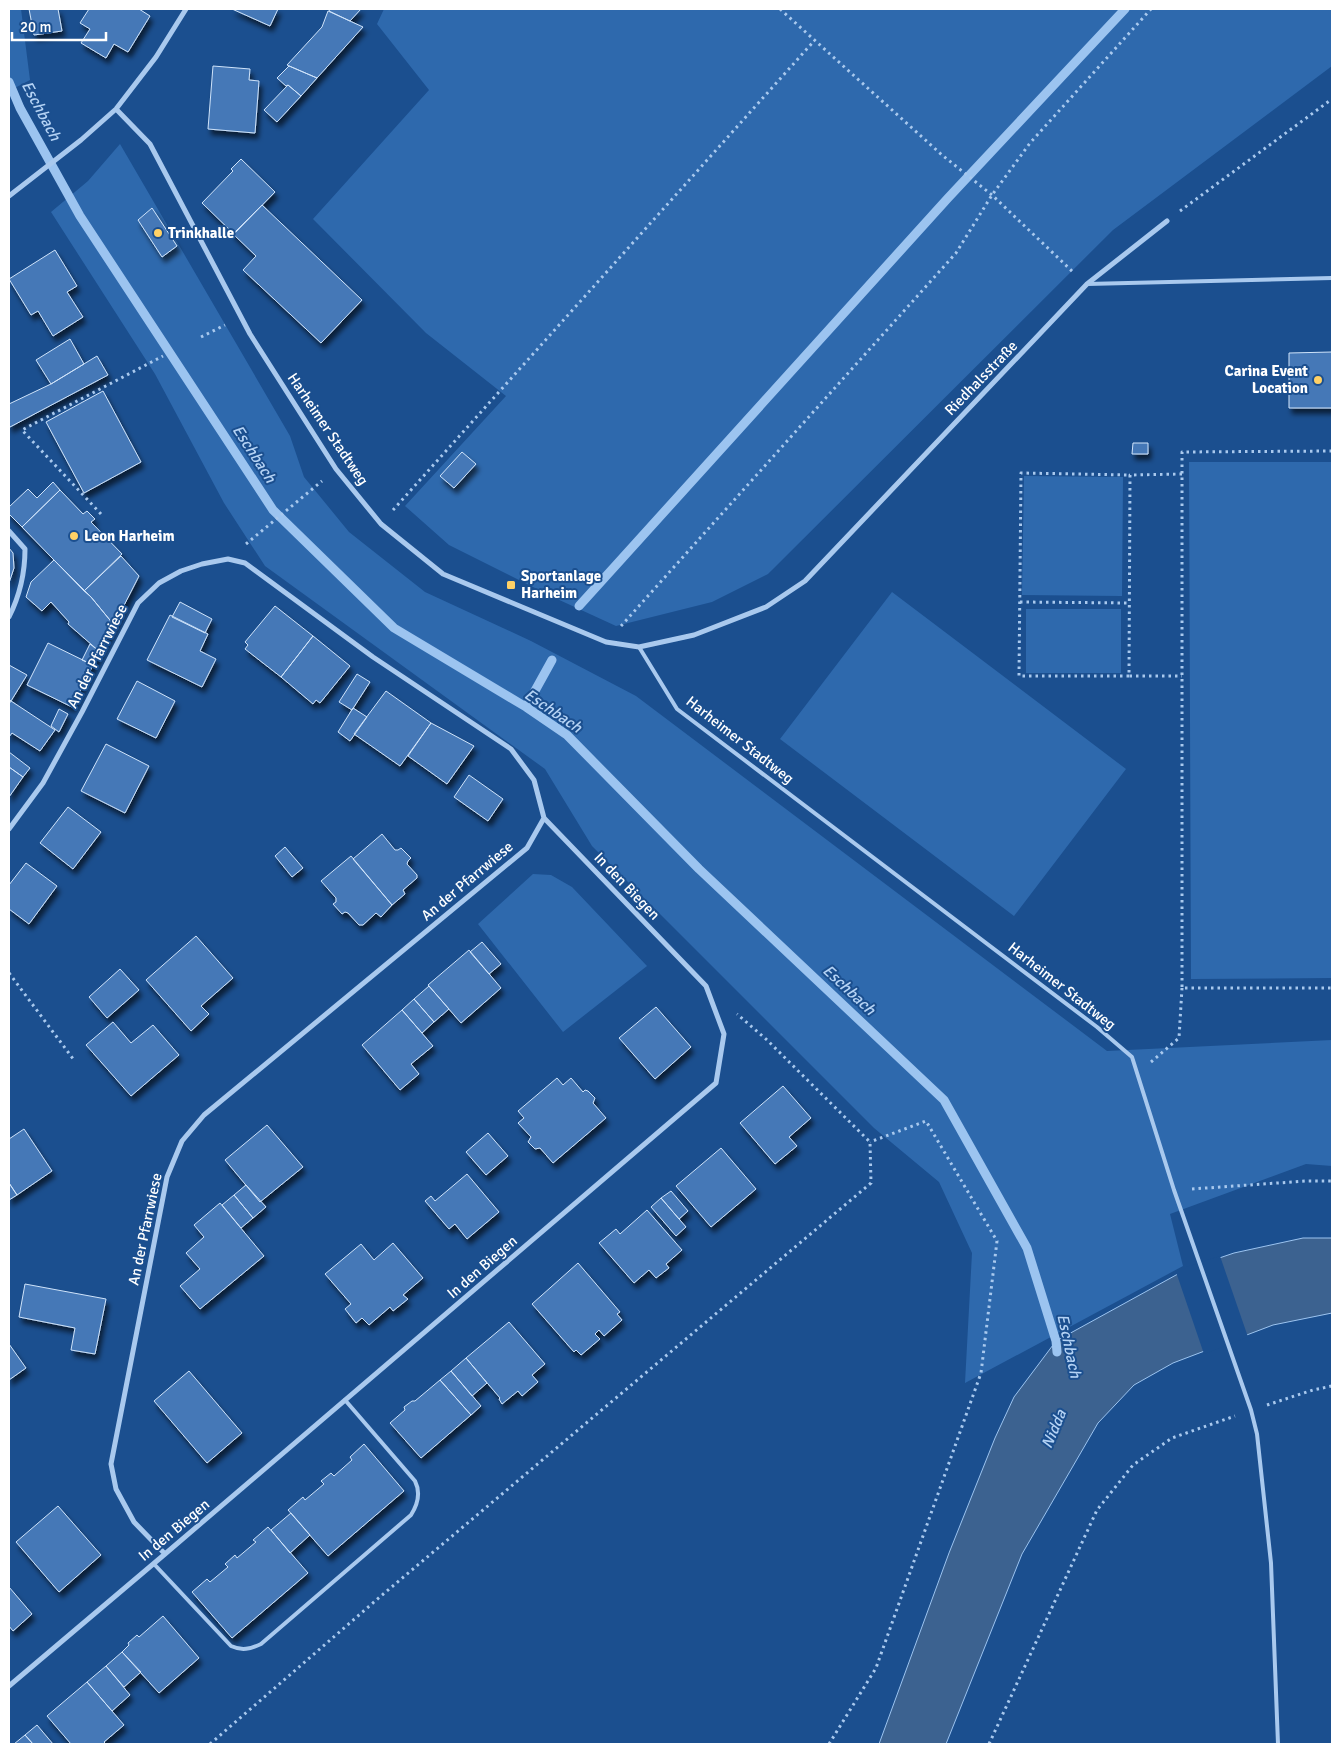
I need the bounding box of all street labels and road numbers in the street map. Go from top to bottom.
street label: Riedhalsstraße [941,337,1021,419]
street label: Harheimer Stadtweg [284,369,372,489]
street label: An der Pfarrwiese [63,601,131,711]
street label: Harheimer Stadtweg [683,692,798,788]
street label: An der Pfarrwiese [417,837,517,925]
street label: In den Biegen [590,848,664,924]
street label: Harheimer Stadtweg [1005,938,1120,1034]
street label: An der Pfarrwiese [124,1171,166,1287]
street label: In den Biegen [443,1232,521,1302]
street label: In den Biegen [135,1495,213,1565]

